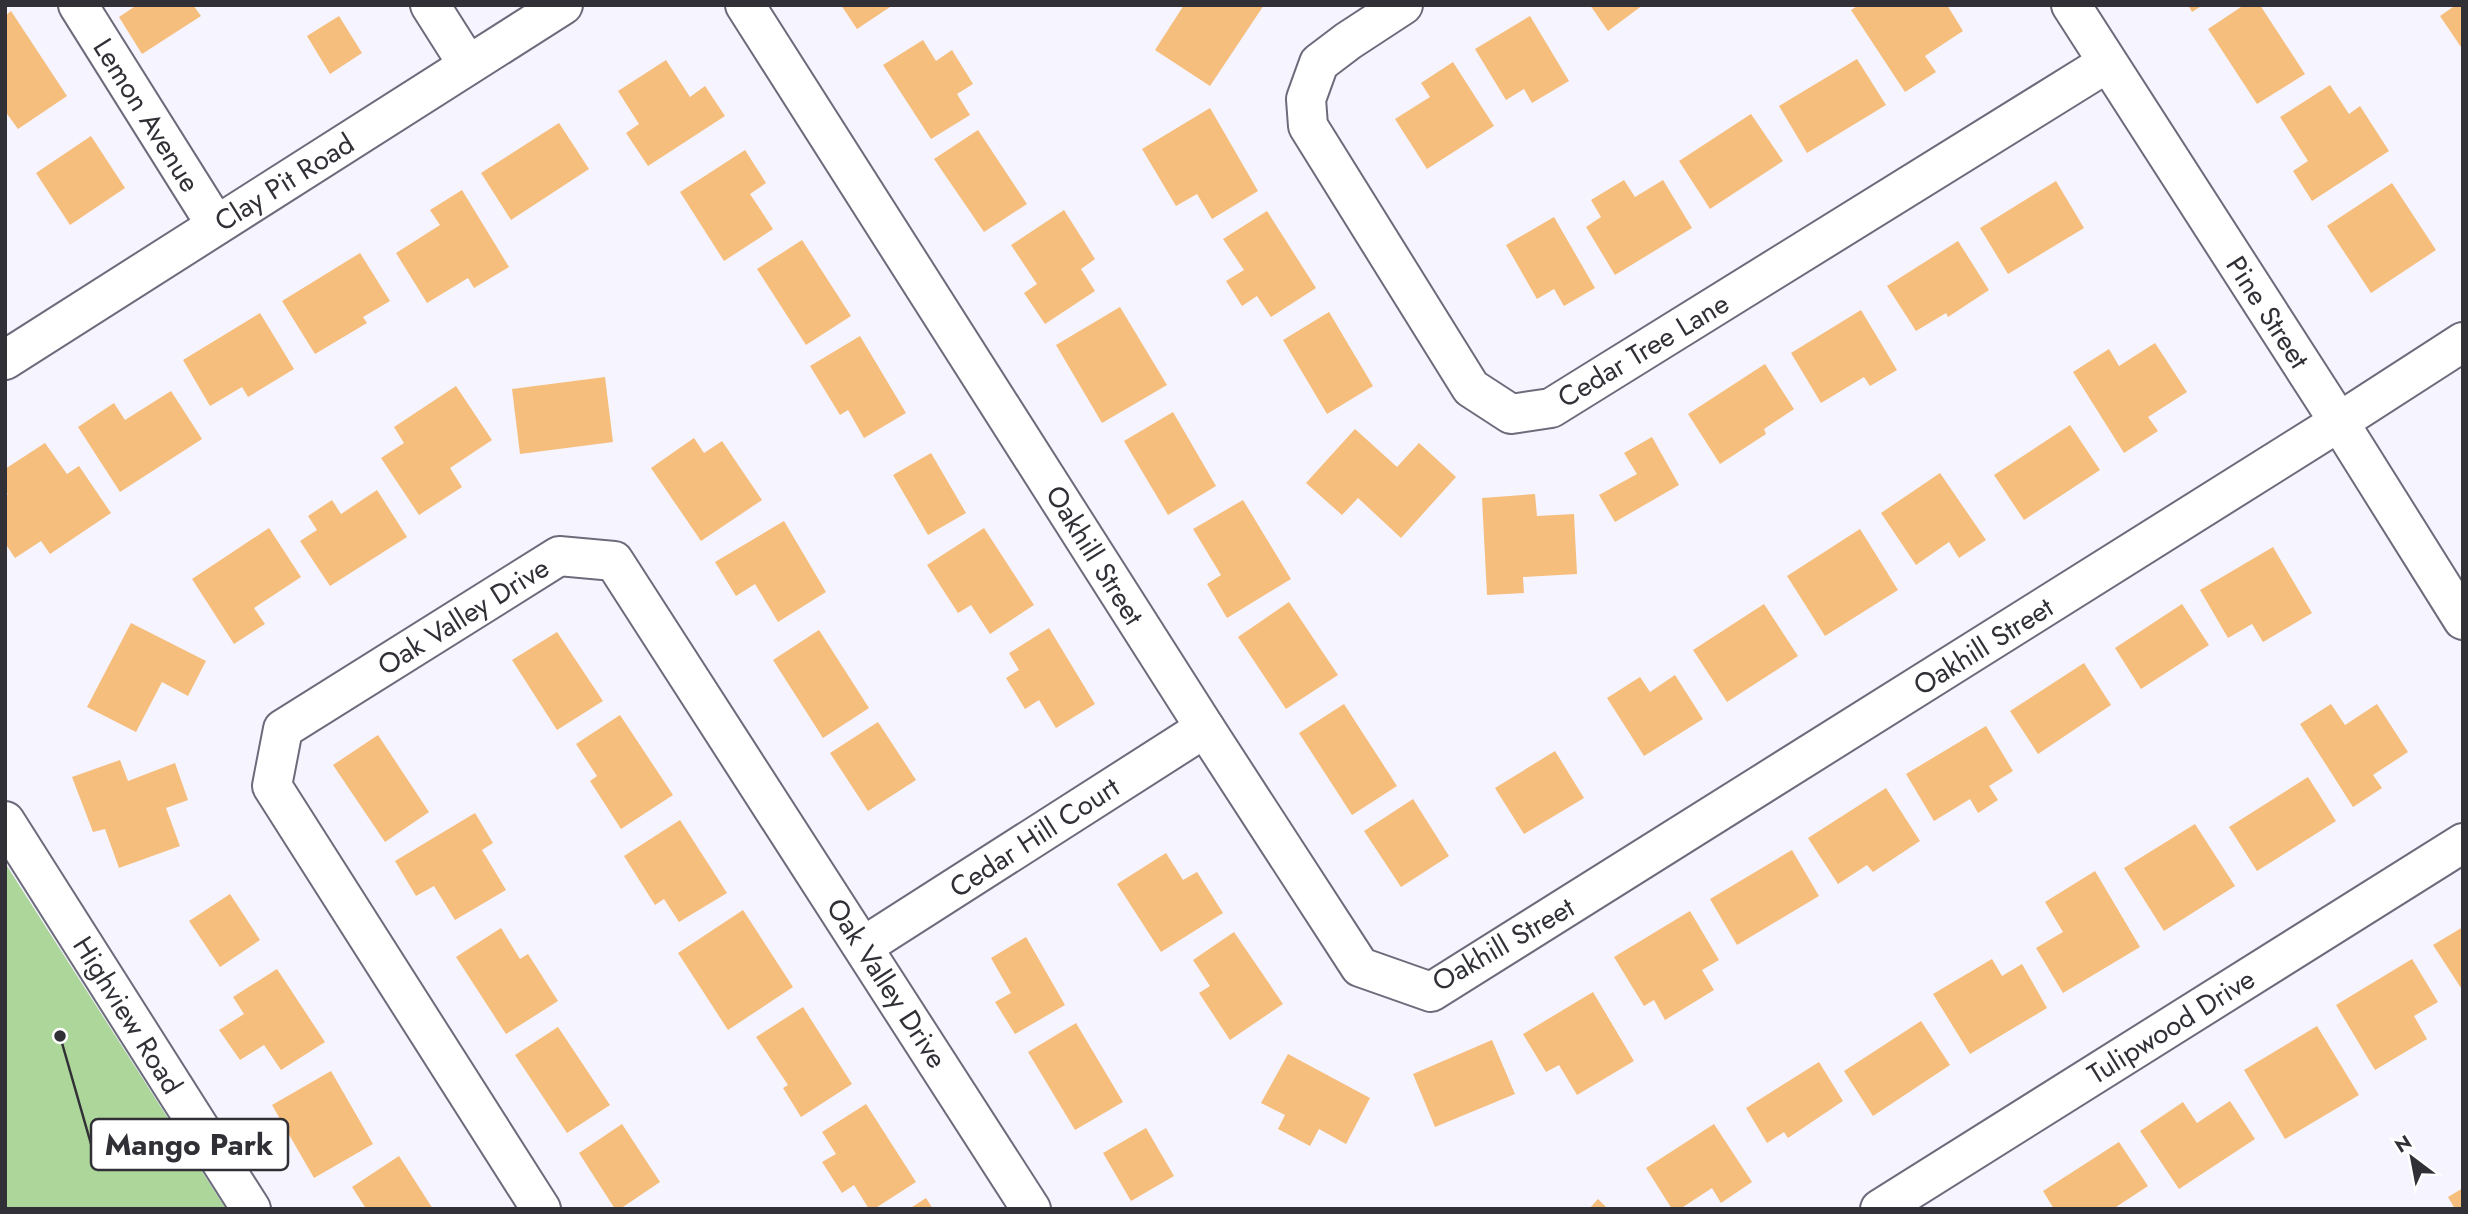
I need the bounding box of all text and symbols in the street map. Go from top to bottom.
street label: Lemon Avenue [83,30,210,200]
street label: Clay Pit Road [206,123,362,242]
street label: Pine Street [2216,248,2319,377]
street label: Cedar Tree Lane [1550,283,1737,418]
street label: Oakhill Street [1035,477,1154,633]
street label: Oak Valley Drive [370,547,557,686]
street label: Oakhill Street [1905,587,2061,706]
street label: Cedar Hill Court [941,767,1127,908]
street label: Oakhill Street [1425,887,1582,1002]
street label: Oak Valley Drive [816,890,957,1076]
street label: Highview Road [63,928,192,1102]
street label: Tulipwood Drive [2080,959,2263,1094]
callout: Mango Park [91,1119,288,1170]
text: Mango Park [105,1123,274,1166]
north arrow [2377,1123,2447,1193]
text: N [2390,1129,2417,1159]

